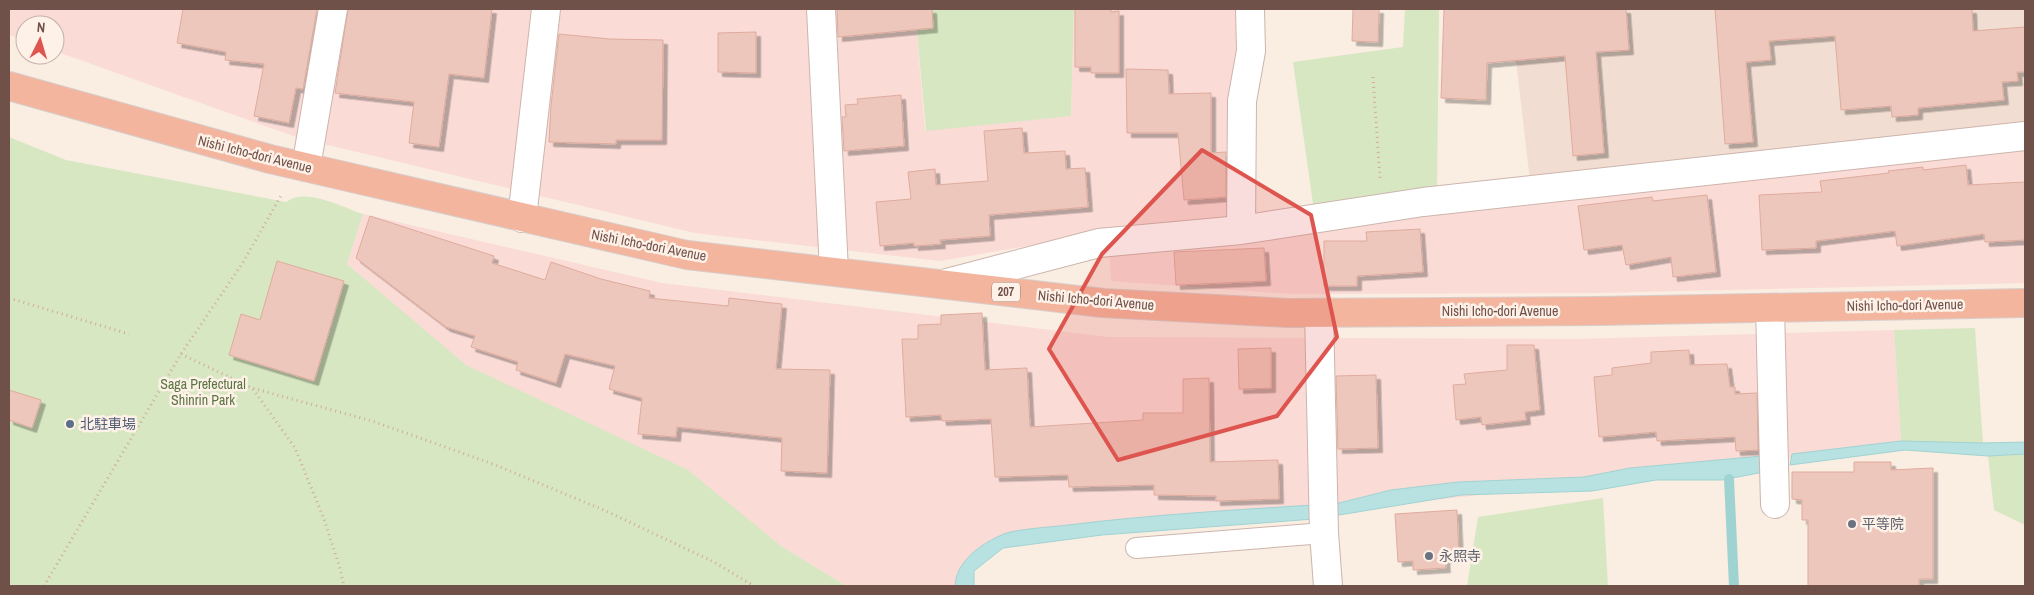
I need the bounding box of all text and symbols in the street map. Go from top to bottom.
north arrow [15,15,65,65]
text: N [36,18,46,36]
street label: Nishi Icho-dori Avenue [196,131,314,177]
street label: Nishi Icho-dori Avenue [590,225,708,265]
road number: 207 [992,282,1020,302]
street label: Nishi Icho-dori Avenue [1037,286,1155,314]
street label: Nishi Icho-dori Avenue [1847,295,1963,315]
street label: Nishi Icho-dori Avenue [1442,302,1558,320]
park label: Saga Prefectural Shinrin Park [160,375,246,409]
place label: 北駐車場 [80,415,136,433]
marker: 北駐車場 [64,418,76,430]
place label: 平等院 [1862,515,1904,533]
marker: 平等院 [1846,518,1858,530]
place label: 永照寺 [1439,547,1481,565]
marker: 永照寺 [1423,550,1435,562]

